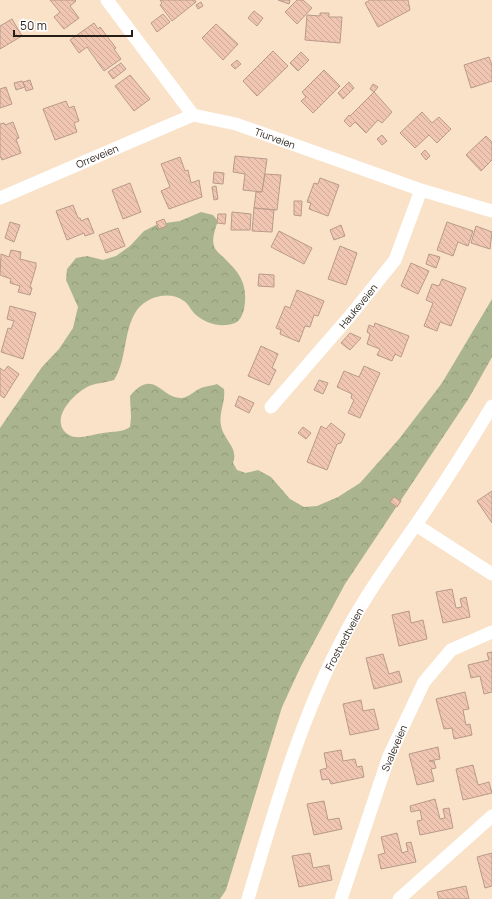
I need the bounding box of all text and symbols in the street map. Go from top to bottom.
scale bar [14,12,132,38]
text: 50 m [20,17,47,34]
street label: Tiurveien [253,124,297,152]
street label: Orreveien [74,141,120,171]
street label: Haukeveien [336,281,380,331]
street label: Frostvedtveien [322,605,366,673]
street label: Svaleveien [378,723,410,773]

